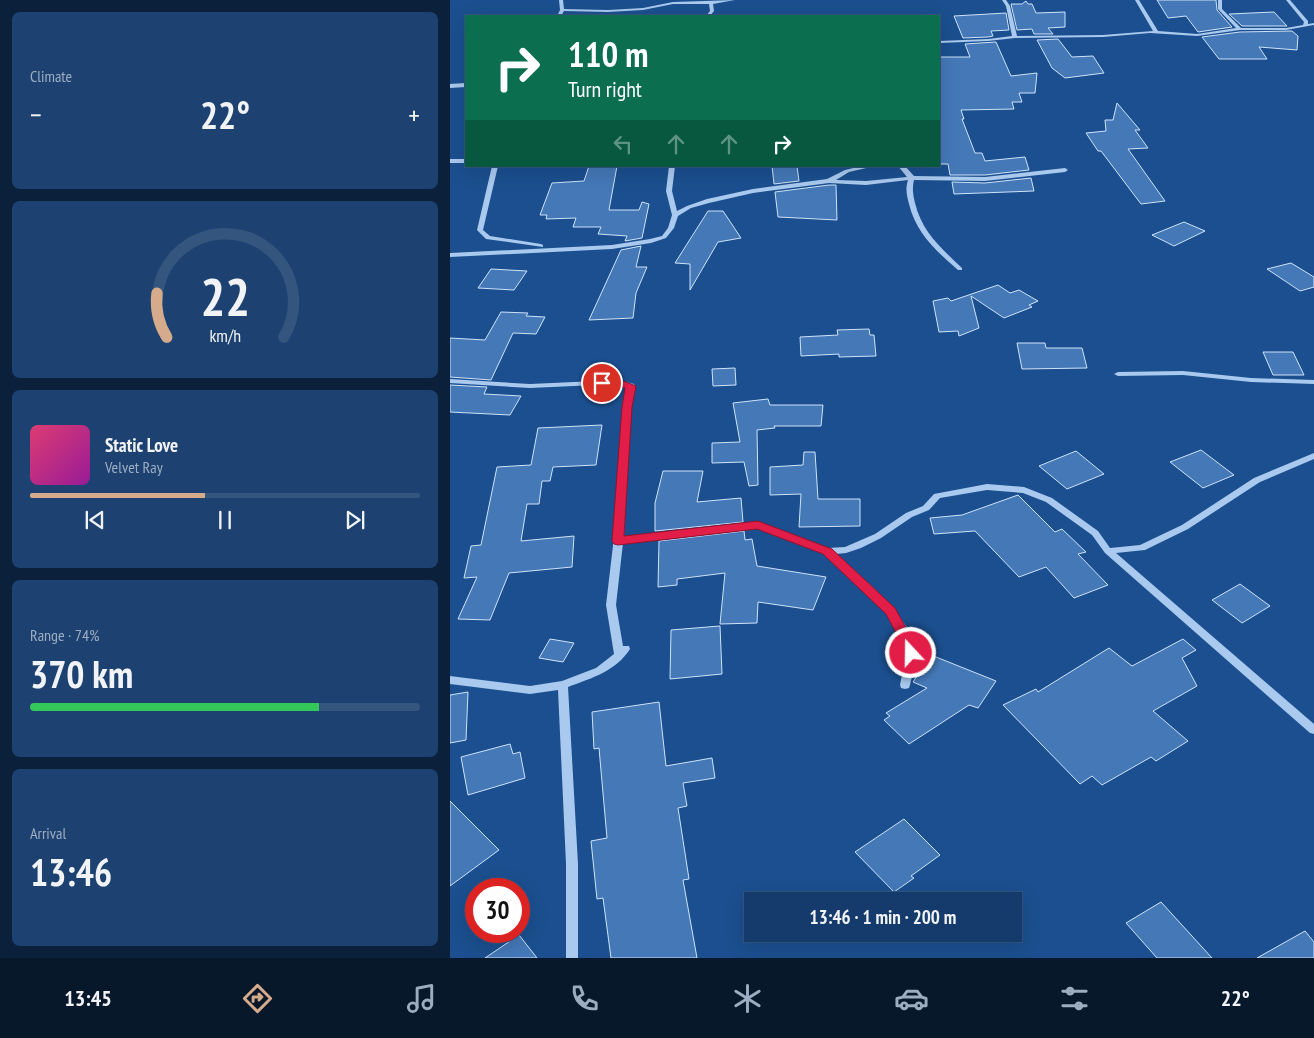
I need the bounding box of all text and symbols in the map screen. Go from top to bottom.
text: 110 m [568,31,649,77]
icon: right [485,35,550,100]
text: Climate [30,66,72,86]
text: Turn right [568,75,642,103]
text: 22° [200,90,250,139]
text: − [30,96,42,133]
text: + [408,96,420,133]
icon: left [609,130,637,158]
icon: ahead [662,130,690,158]
icon: ahead [715,130,743,158]
icon: right [768,130,796,158]
text: 22 [200,263,250,330]
text: km/h [209,324,241,347]
pin [581,362,623,404]
icon: arrive [588,369,616,397]
text: Static Love [105,433,178,457]
text: Velvet Ray [105,457,163,477]
icon: previous [81,506,109,534]
icon: pause [211,506,239,534]
icon: next [341,506,369,534]
text: Range · 74% [30,625,99,645]
position arrow [884,626,936,678]
text: 370 km [30,649,133,698]
text: Arrival [30,823,66,843]
text: 13:46 [30,847,112,896]
speed limit sign: 30 [465,878,530,943]
text: 13:46 · 1 min · 200 m [810,905,956,929]
icon: directions [240,981,275,1016]
icon: music [404,981,439,1016]
icon: phone [567,981,602,1016]
icon: climate [730,981,765,1016]
icon: car [894,981,929,1016]
icon: filters [1057,981,1092,1016]
text: 13:45 [64,984,112,1012]
text: 22° [1221,984,1250,1012]

